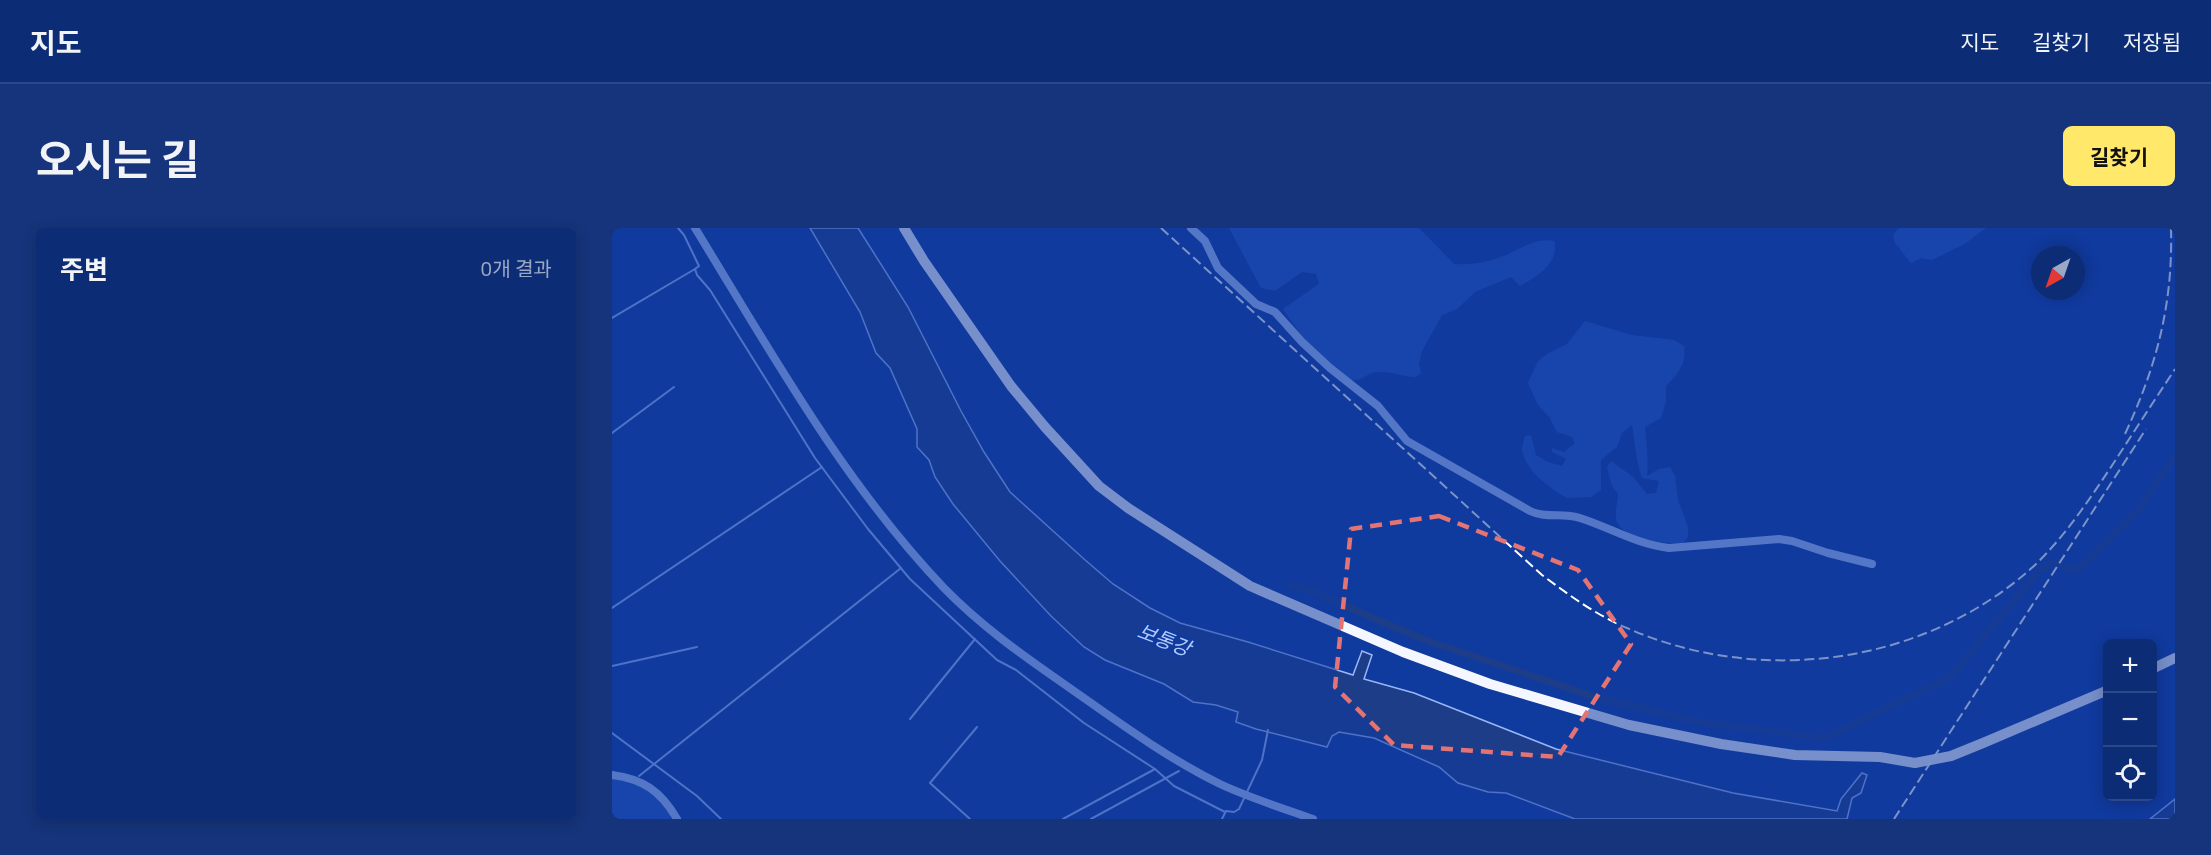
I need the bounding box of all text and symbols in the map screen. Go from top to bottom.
text: 지도 [30,25,82,59]
text: 지도 [1960,29,1999,54]
text: 길찾기 [2032,29,2090,54]
text: 저장됨 [2123,29,2181,54]
button: 길찾기 [2063,126,2175,186]
text: 오시는 길 [36,133,200,183]
north arrow [2031,246,2085,300]
text: 주변 [60,253,108,284]
text: 0개 결과 [480,256,552,280]
water label: 보통강 [1134,618,1197,661]
map controls [2103,639,2157,801]
button: + [2103,639,2157,693]
button: − [2103,693,2157,747]
button: locate [2103,747,2157,801]

